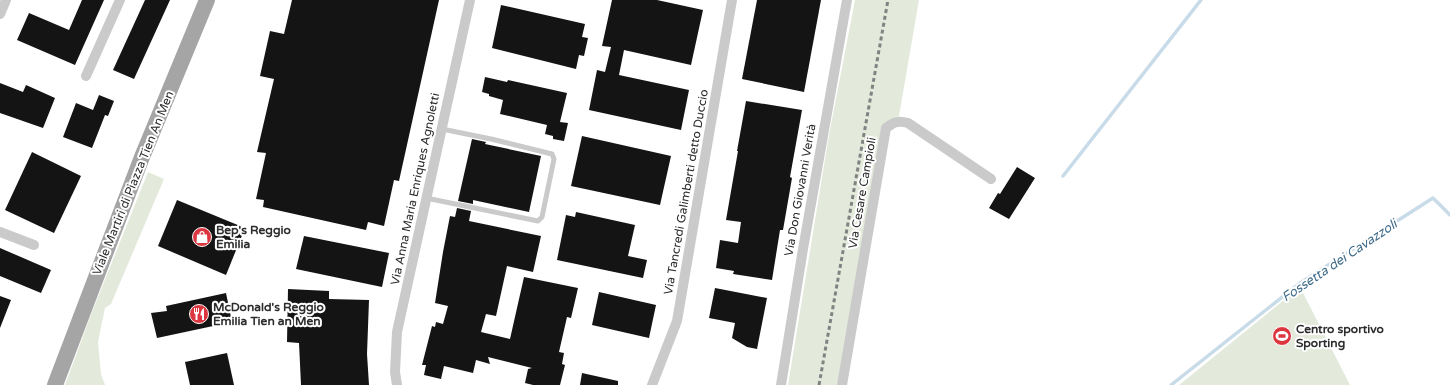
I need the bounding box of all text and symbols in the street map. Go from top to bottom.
street label: Via Tancredi Galimberti detto Duccio [661,88,711,296]
street label: Viale Martiri di Piazza Tien An Men [90,89,176,277]
street label: Via Anna Maria Enriques Agnoletti [388,92,442,286]
street label: Via Don Giovanni Verità [781,123,819,257]
street label: Via Cesare Campioli [845,136,879,250]
water label: Fossetta dei Cavazzoli [1279,215,1402,305]
place label: Bep's Reggio Emilia [216,223,291,251]
shop icon: Bep's Reggio Emilia [191,226,213,248]
place label: McDonald's Reggio Emilia Tien an Men [213,300,324,328]
restaurant icon: McDonald's Reggio Emilia Tien an Men [188,303,210,325]
place label: Centro sportivo Sporting [1296,322,1384,351]
sports icon: Centro sportivo Sporting [1271,325,1293,347]

